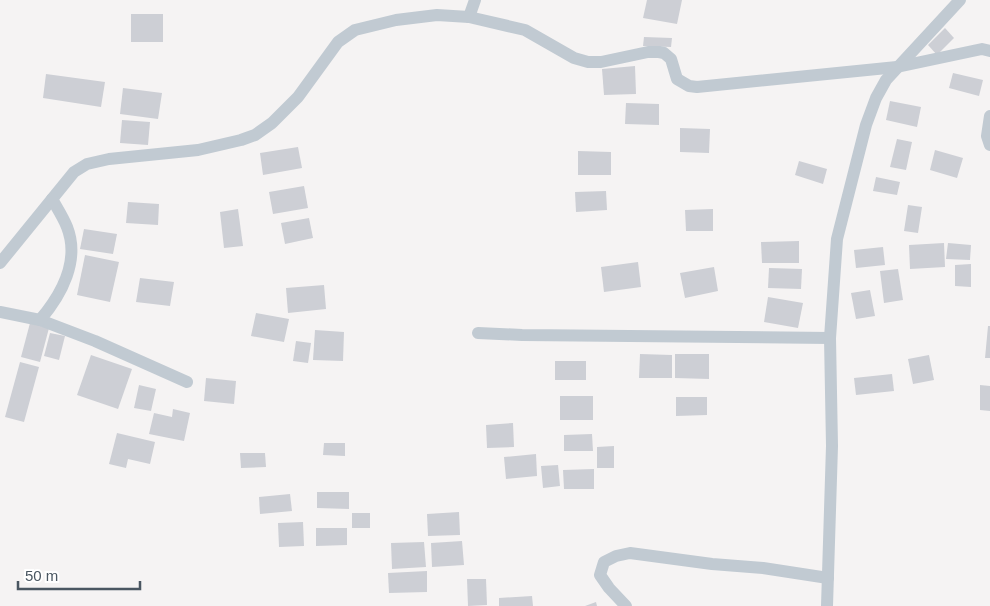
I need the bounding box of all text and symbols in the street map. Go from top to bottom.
scale bar [18,558,140,590]
text: 50 m [25,567,58,584]

